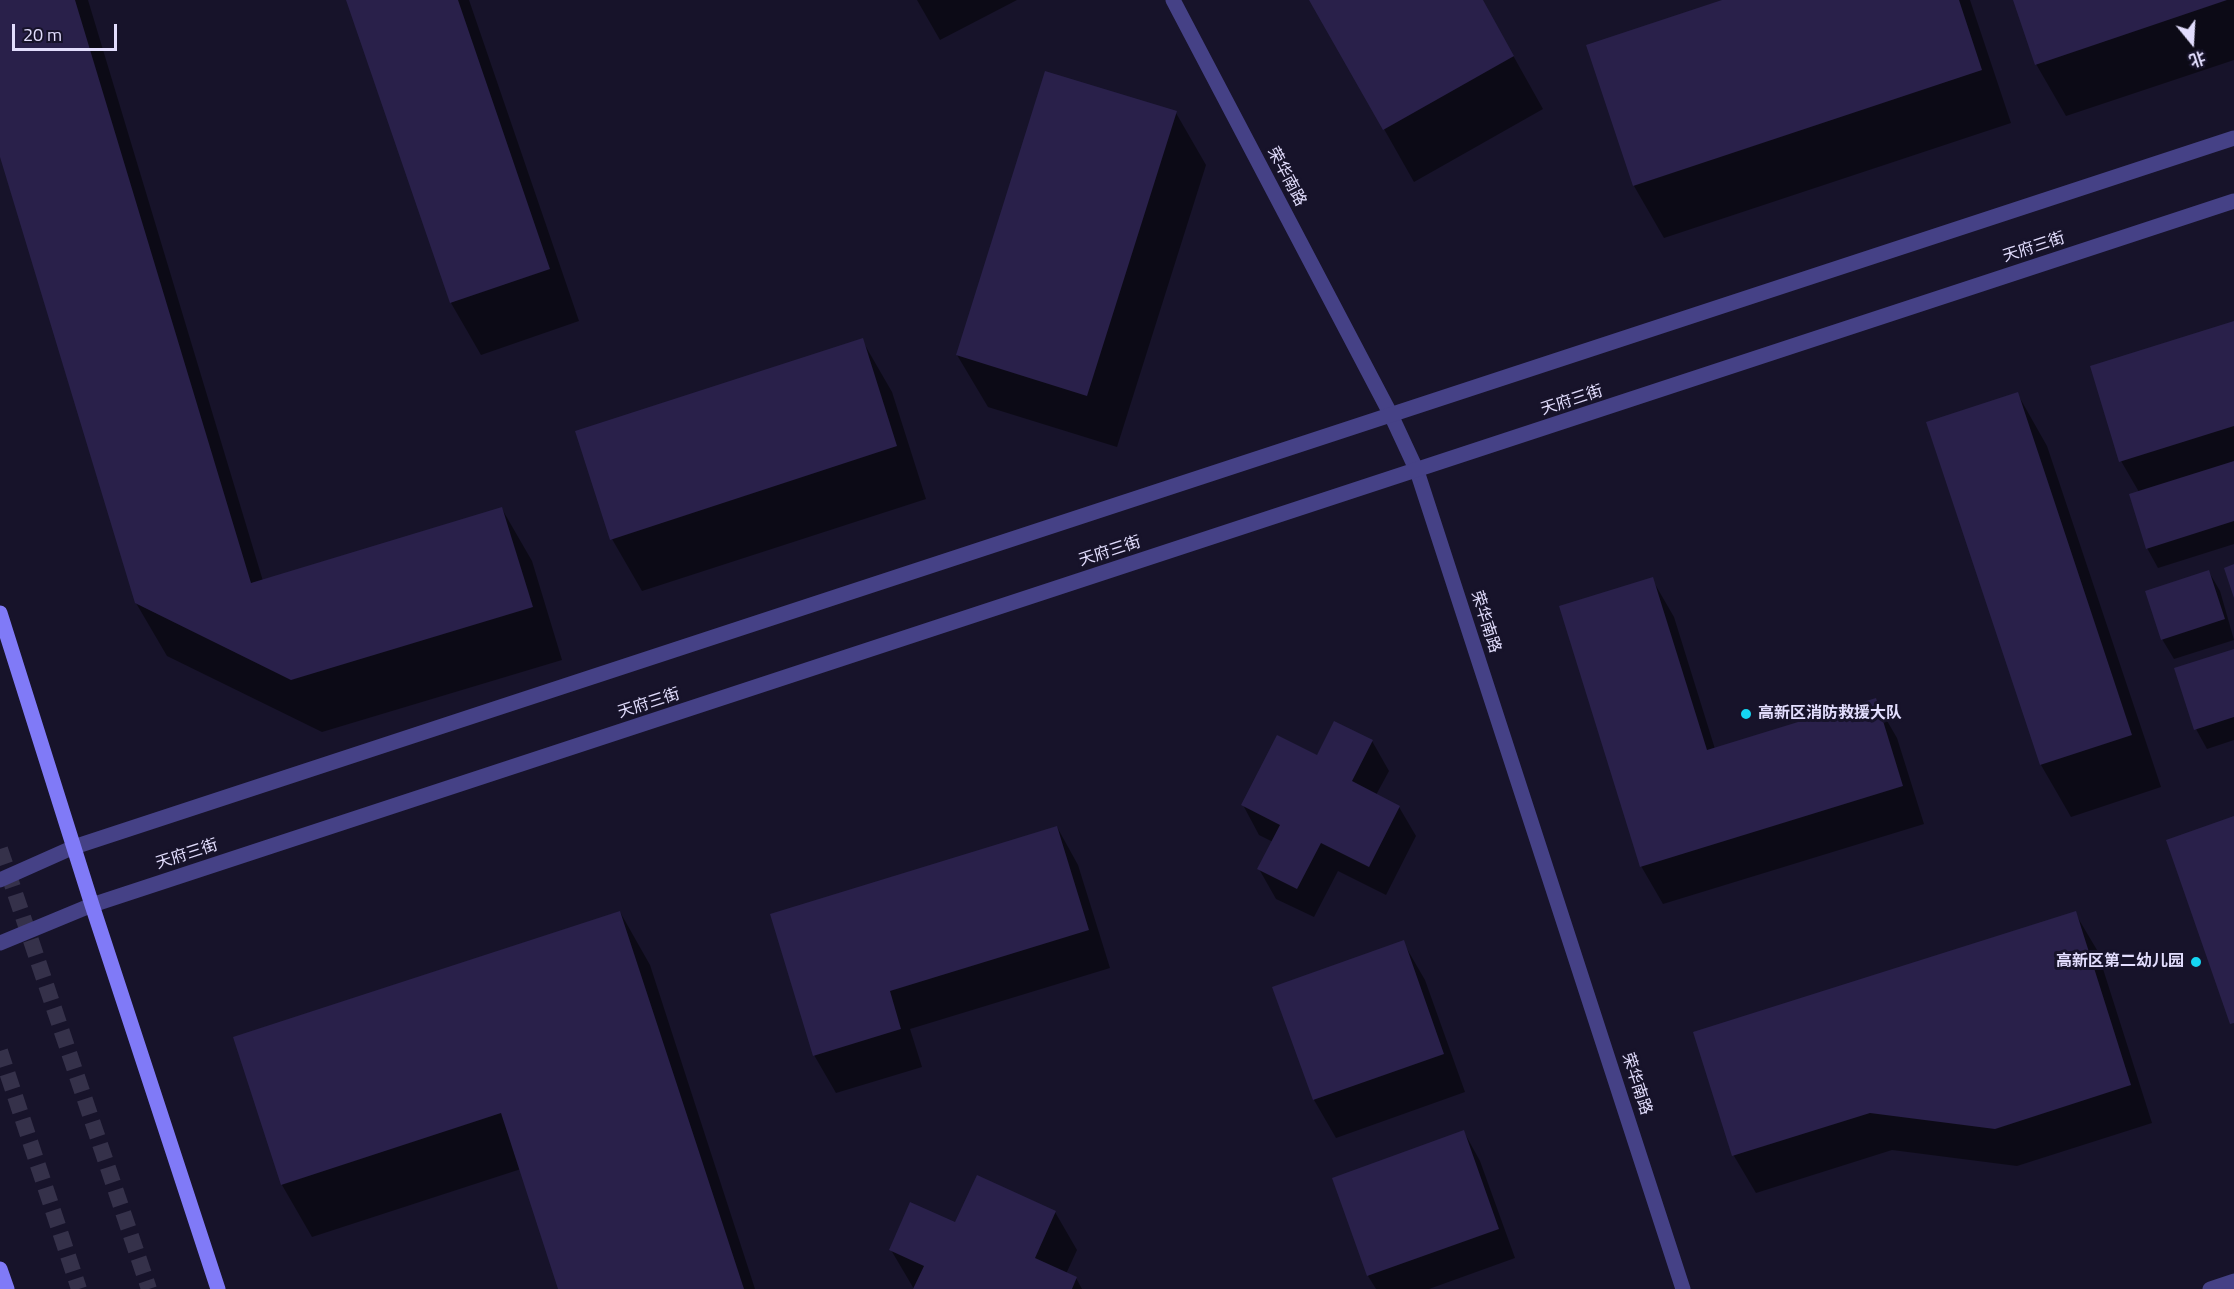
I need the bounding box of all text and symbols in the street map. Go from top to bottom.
scale bar [15,12,120,50]
north arrow [2162,12,2222,72]
text: 20 m [23,21,62,48]
text: 北 [2186,45,2209,73]
street label: 荣华南路 [1263,144,1309,210]
street label: 天府三街 [2001,229,2067,267]
street label: 天府三街 [1539,382,1605,420]
street label: 天府三街 [1077,533,1143,571]
street label: 荣华南路 [1466,589,1504,655]
street label: 天府三街 [616,685,682,723]
place label: 高新区消防救援大队 [1758,704,1902,724]
marker: 高新区消防救援大队 [1739,707,1753,721]
street label: 天府三街 [154,836,220,874]
place label: 高新区第二幼儿园 [2056,952,2184,972]
marker: 高新区第二幼儿园 [2189,955,2203,969]
street label: 荣华南路 [1617,1051,1655,1117]

